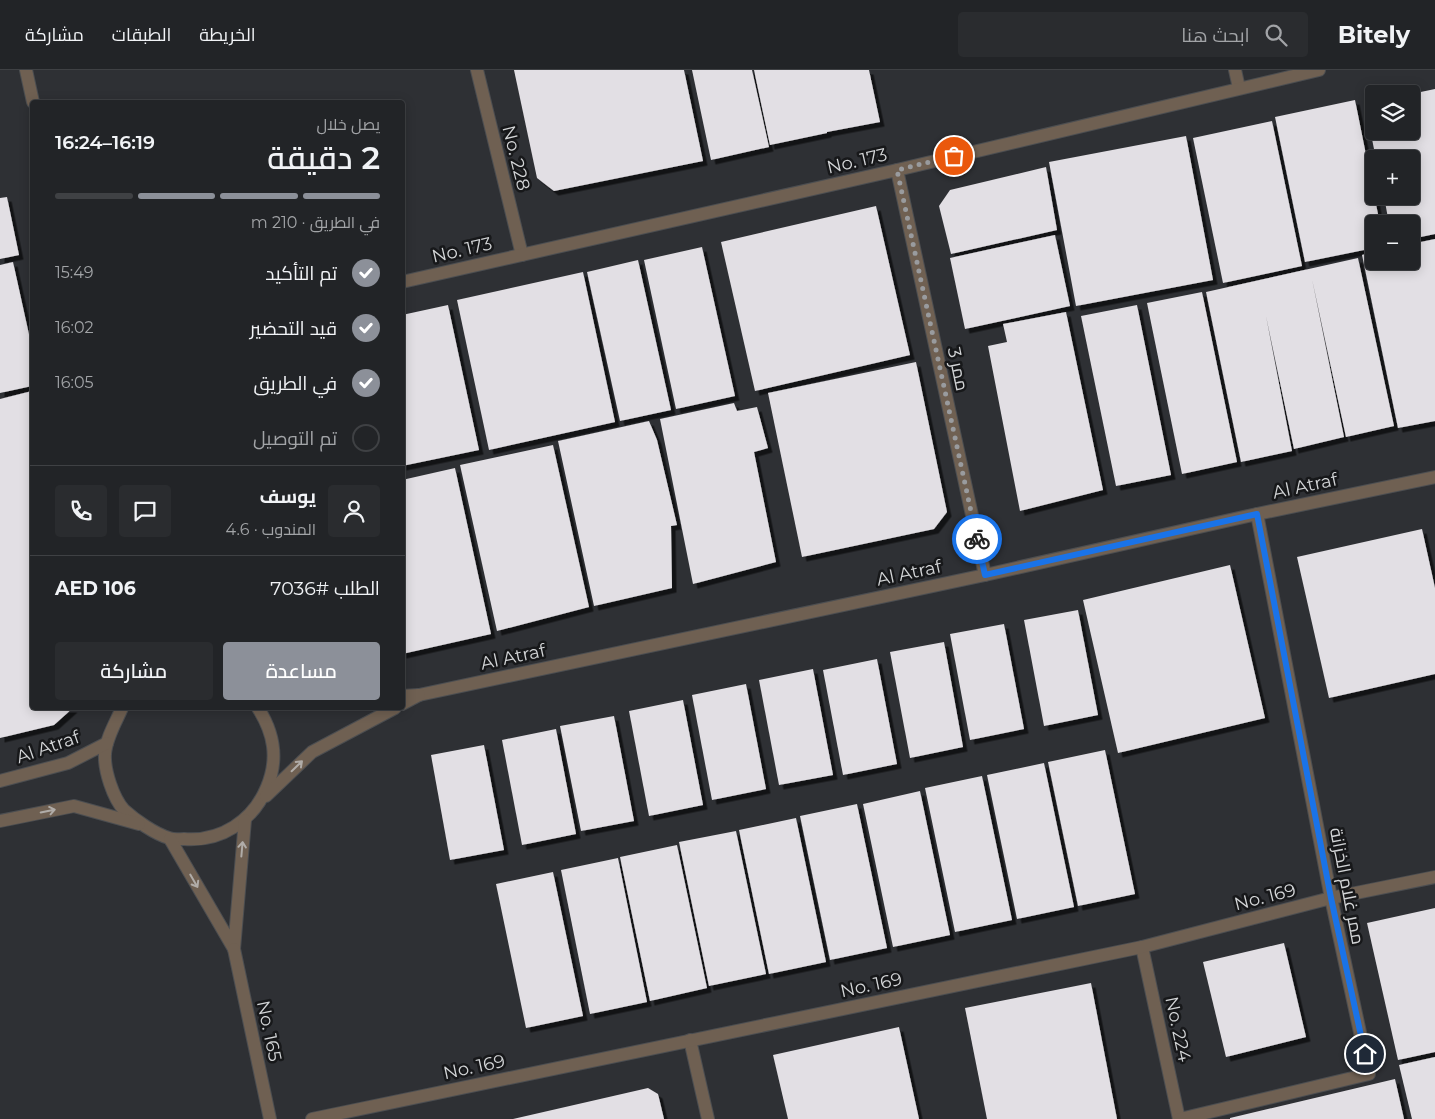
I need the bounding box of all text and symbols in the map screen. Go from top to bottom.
search box [958,12,1308,57]
text: Bitely [1338,20,1410,49]
icon: search [1262,21,1290,49]
text: مشاركة [25,24,84,46]
text: الطبقات [112,24,171,46]
text: الخريطة [199,24,256,46]
text: ابحث هنا [1181,24,1250,47]
map controls [1365,85,1420,270]
button: layers [1365,85,1420,140]
text: يصل خلال [316,115,380,134]
street label: No. 228 [497,123,535,193]
text: 16:19–16:24 [55,131,155,154]
pin [933,135,975,177]
text: 2 دقيقة [267,138,380,177]
icon: bag [940,142,968,170]
street label: No. 173 [825,143,889,179]
button: + [1365,150,1420,205]
text: في الطريق · 210 m [251,213,380,232]
button: − [1365,215,1420,270]
street label: No. 173 [430,232,494,268]
icon: check [352,259,380,287]
text: تم التأكيد [265,262,337,285]
text: 15:49 [55,263,93,282]
icon: check [352,314,380,342]
text: قيد التحضير [250,317,337,340]
text: 16:02 [55,318,94,337]
street label: ممر 3 [943,345,973,393]
icon: check [352,369,380,397]
text: في الطريق [254,372,337,395]
text: 16:05 [55,373,94,392]
text: تم التوصيل [253,427,337,450]
street label: Al Atraf [1271,468,1340,504]
button: phone [55,485,107,537]
button: chat [119,485,171,537]
text: يوسف [260,485,316,508]
button: person [328,485,380,537]
courier [952,514,1002,564]
text: المندوب · 4.6 [226,520,316,539]
icon: bike [963,525,991,553]
street label: Al Atraf [875,555,944,591]
text: AED 106 [55,577,136,600]
text: الطلب #7036 [270,577,380,600]
street label: Al Atraf [479,639,548,675]
button: مشاركة [55,642,213,700]
button: مساعدة [223,642,380,700]
street label: Al Atraf [13,726,84,768]
one-way arrow [291,760,304,772]
one-way arrow [39,806,55,816]
street label: ممر غلام الخزانة [1324,826,1369,947]
one-way arrow [238,841,247,857]
one-way arrow [190,873,200,887]
street label: No. 169 [1232,879,1298,915]
street label: No. 169 [838,968,904,1002]
street label: No. 224 [1160,994,1196,1064]
street label: No. 165 [252,998,286,1064]
pin [1344,1033,1386,1075]
icon: home [1351,1040,1379,1068]
street label: No. 169 [441,1050,507,1084]

